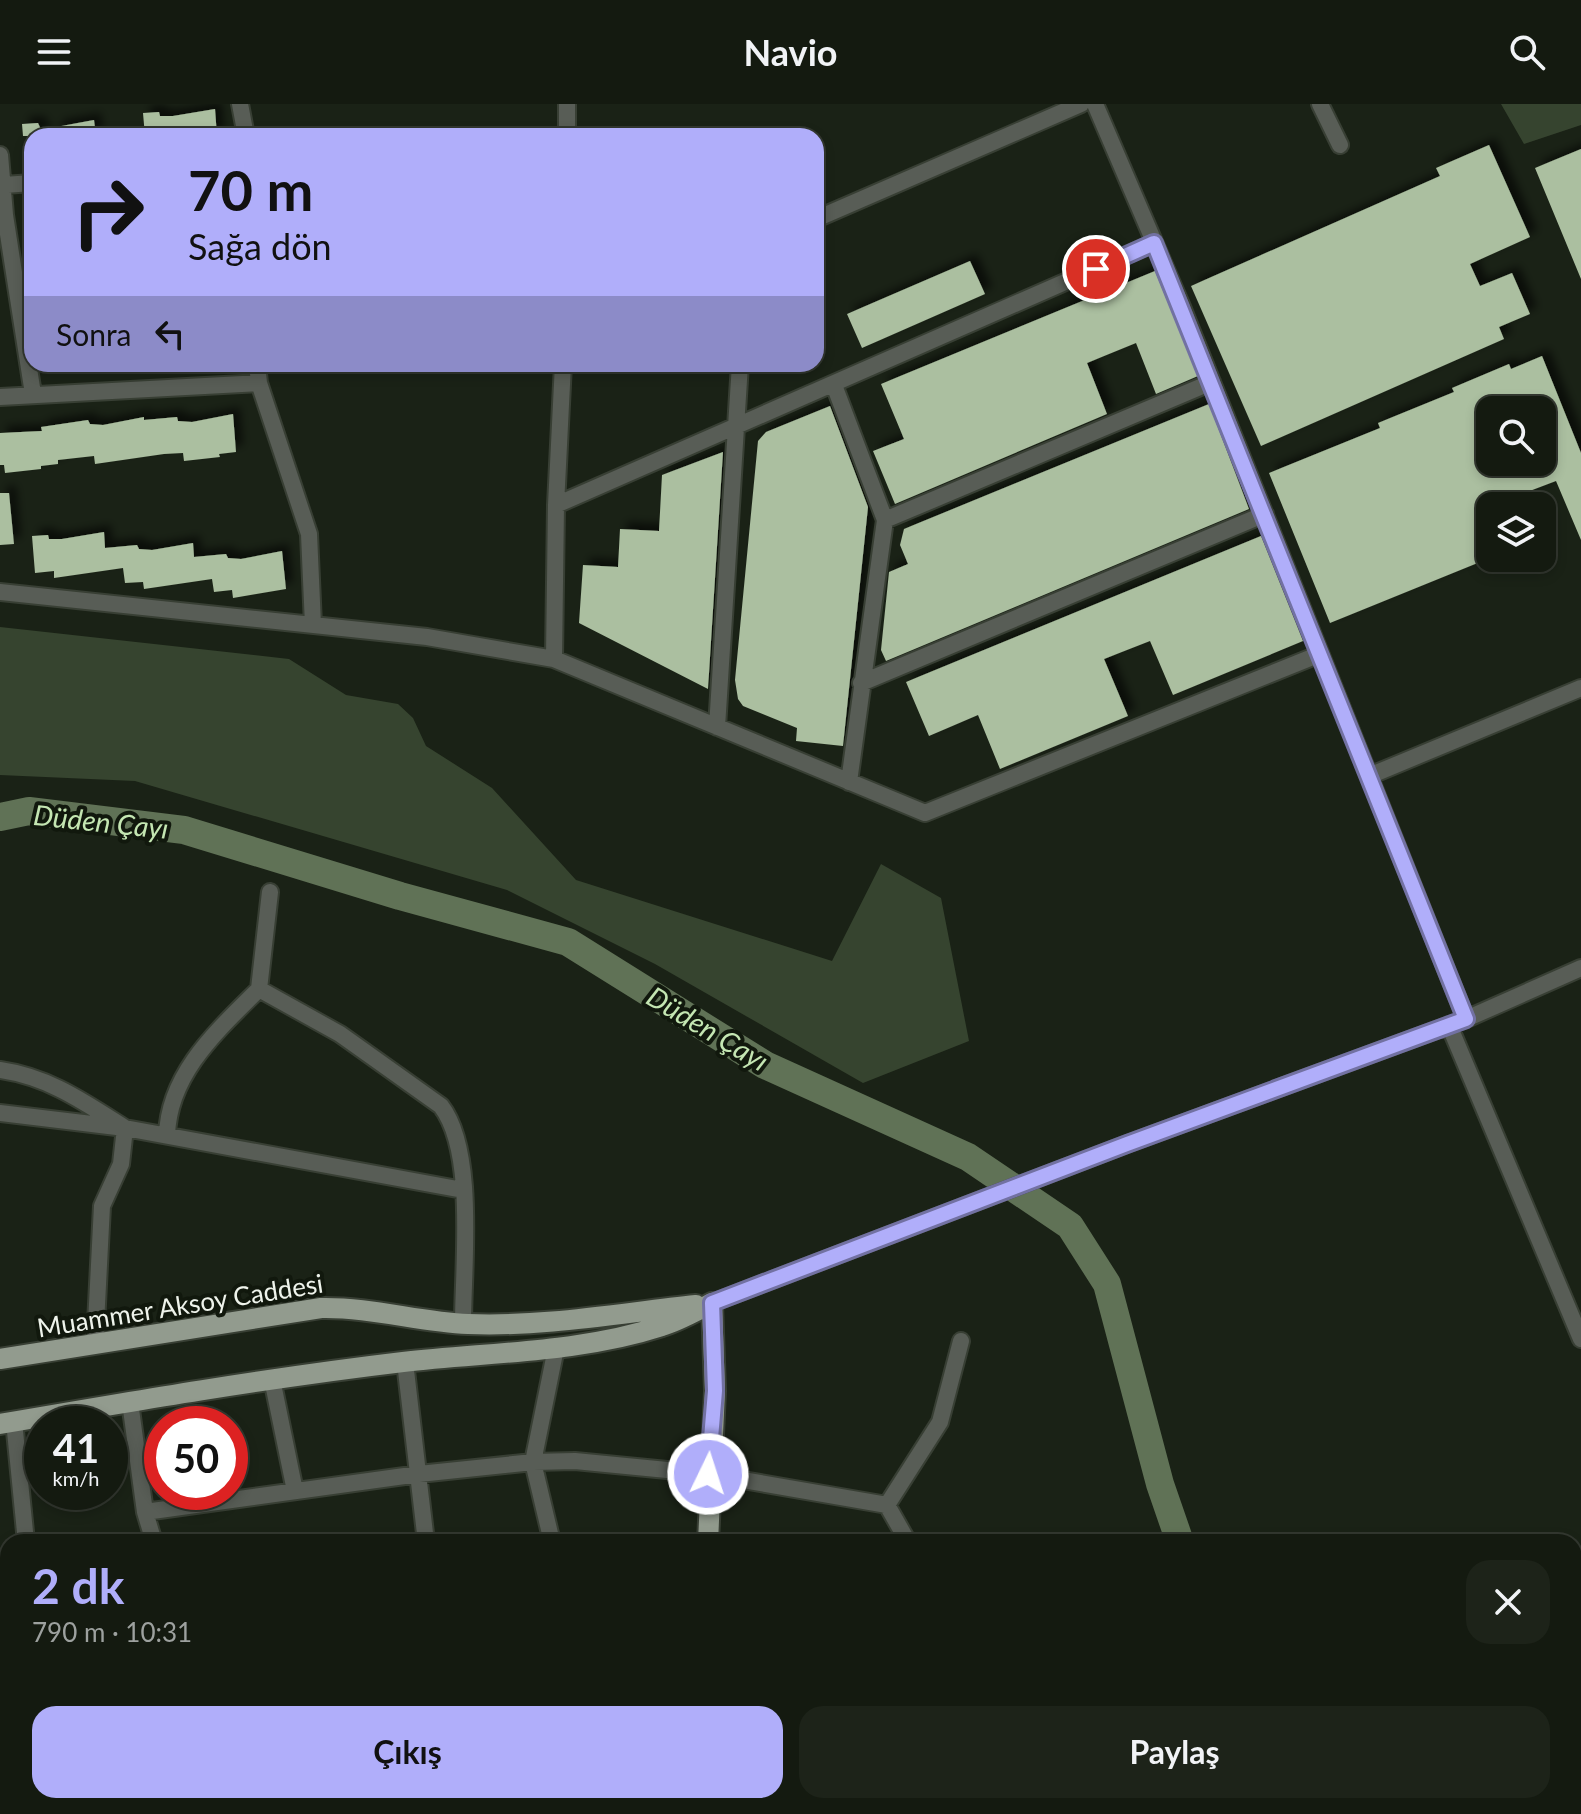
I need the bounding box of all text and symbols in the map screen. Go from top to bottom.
icon: menu [32,30,76,74]
text: Navio [744,30,837,74]
icon: search [1505,30,1549,74]
text: 70 m [188,156,313,223]
icon: right [56,160,160,264]
text: Sağa dön [188,224,332,268]
pin [1062,235,1130,303]
icon: arrive [1074,247,1118,291]
icon: left [148,312,192,356]
text: Sonra [56,316,132,352]
map controls [1476,396,1556,572]
button: search [1476,396,1556,476]
button: layers [1476,492,1556,572]
water label: Düden Çayı [32,797,170,845]
water label: Düden Çayı [641,979,775,1077]
street label: Muammer Aksoy Caddesi [35,1267,325,1343]
speed limit sign: 50 [144,1406,248,1510]
text: 41 [53,1424,99,1472]
position arrow [666,1432,750,1516]
text: km/h [53,1466,99,1490]
text: 2 dk [32,1557,124,1614]
button: close [1466,1560,1550,1644]
text: 790 m · 10:31 [32,1616,192,1648]
button: Çıkış [32,1706,783,1798]
button: Paylaş [799,1706,1550,1798]

